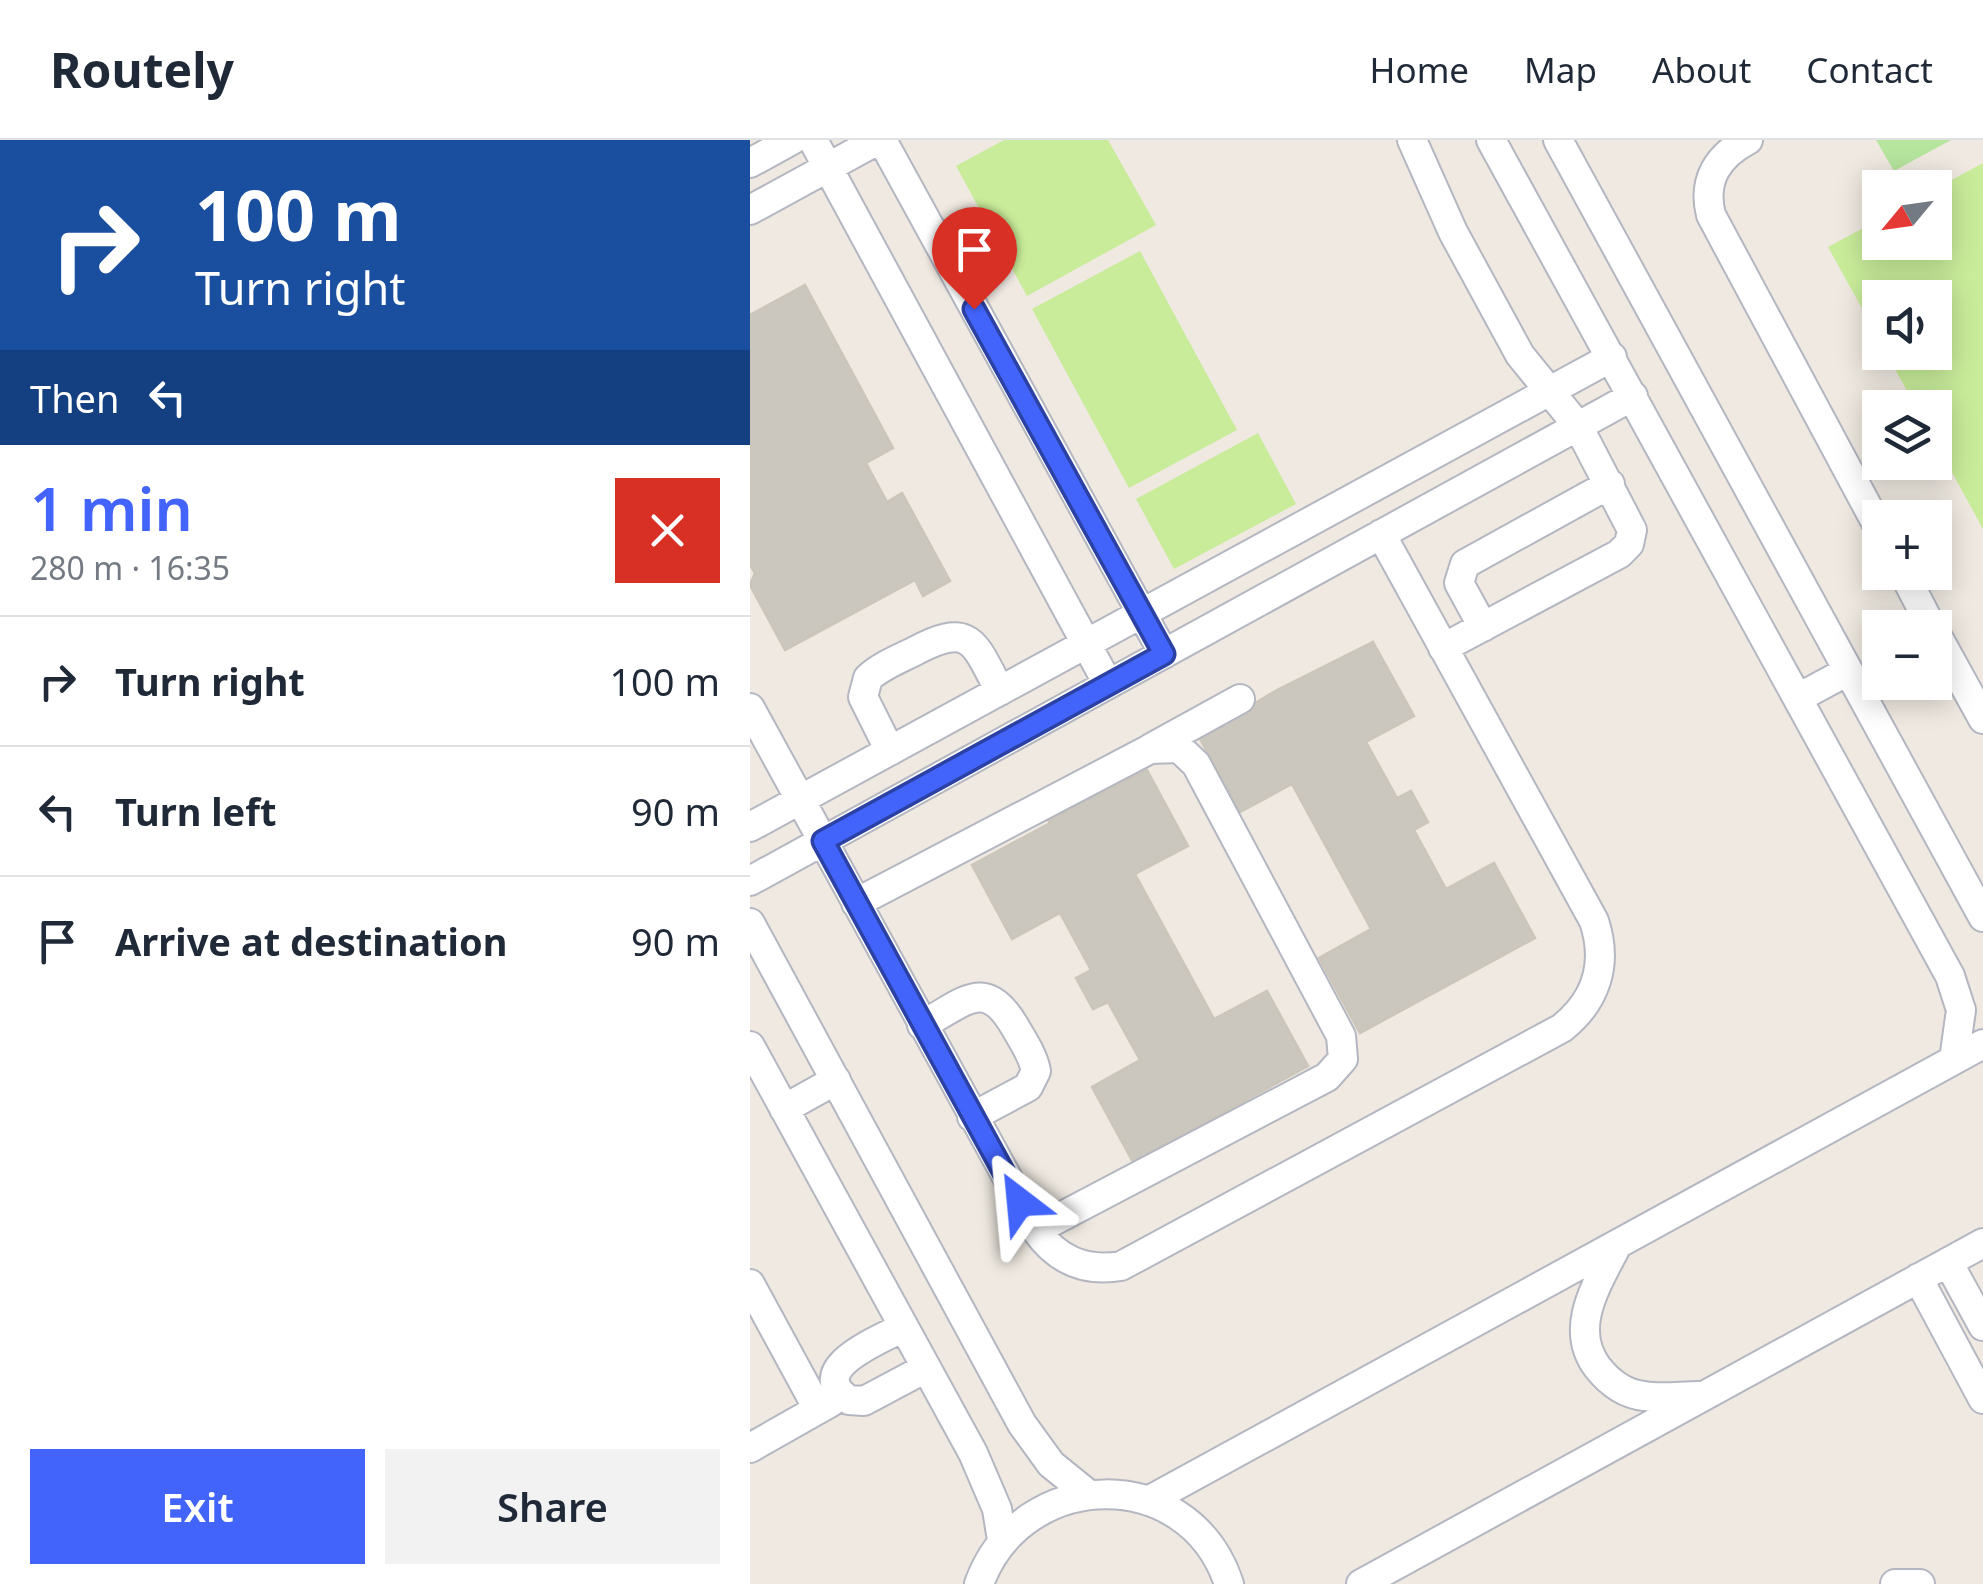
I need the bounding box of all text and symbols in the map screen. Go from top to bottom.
text: Routely [50,37,234,102]
text: Home [1370,46,1469,93]
text: Map [1524,46,1597,93]
text: About [1652,46,1751,93]
text: Contact [1806,46,1933,93]
text: 100 m [195,166,402,262]
north arrow [1862,170,1952,260]
map controls [1862,170,1952,700]
icon: right [30,180,160,310]
pin [932,207,1017,310]
icon: arrive [947,222,1002,277]
text: Turn right [195,257,406,318]
button: sound [1862,280,1952,370]
icon: left [140,370,195,425]
text: Then [30,372,120,424]
button: layers [1862,390,1952,480]
text: 1 min [30,467,193,549]
button: close [615,478,720,583]
button: + [1862,500,1952,590]
text: 280 m · 16:35 [30,546,230,589]
button: − [1862,610,1952,700]
icon: right [30,654,85,709]
text: Turn right [115,655,305,707]
text: 100 m [609,655,720,707]
icon: left [30,784,85,839]
text: Turn left [115,785,277,837]
text: 90 m [631,785,720,837]
icon: arrive [30,914,85,969]
text: Arrive at destination [115,915,507,967]
text: 90 m [631,915,720,967]
position arrow [968,1150,1072,1254]
button: Exit [30,1449,365,1564]
button: Share [385,1449,720,1564]

